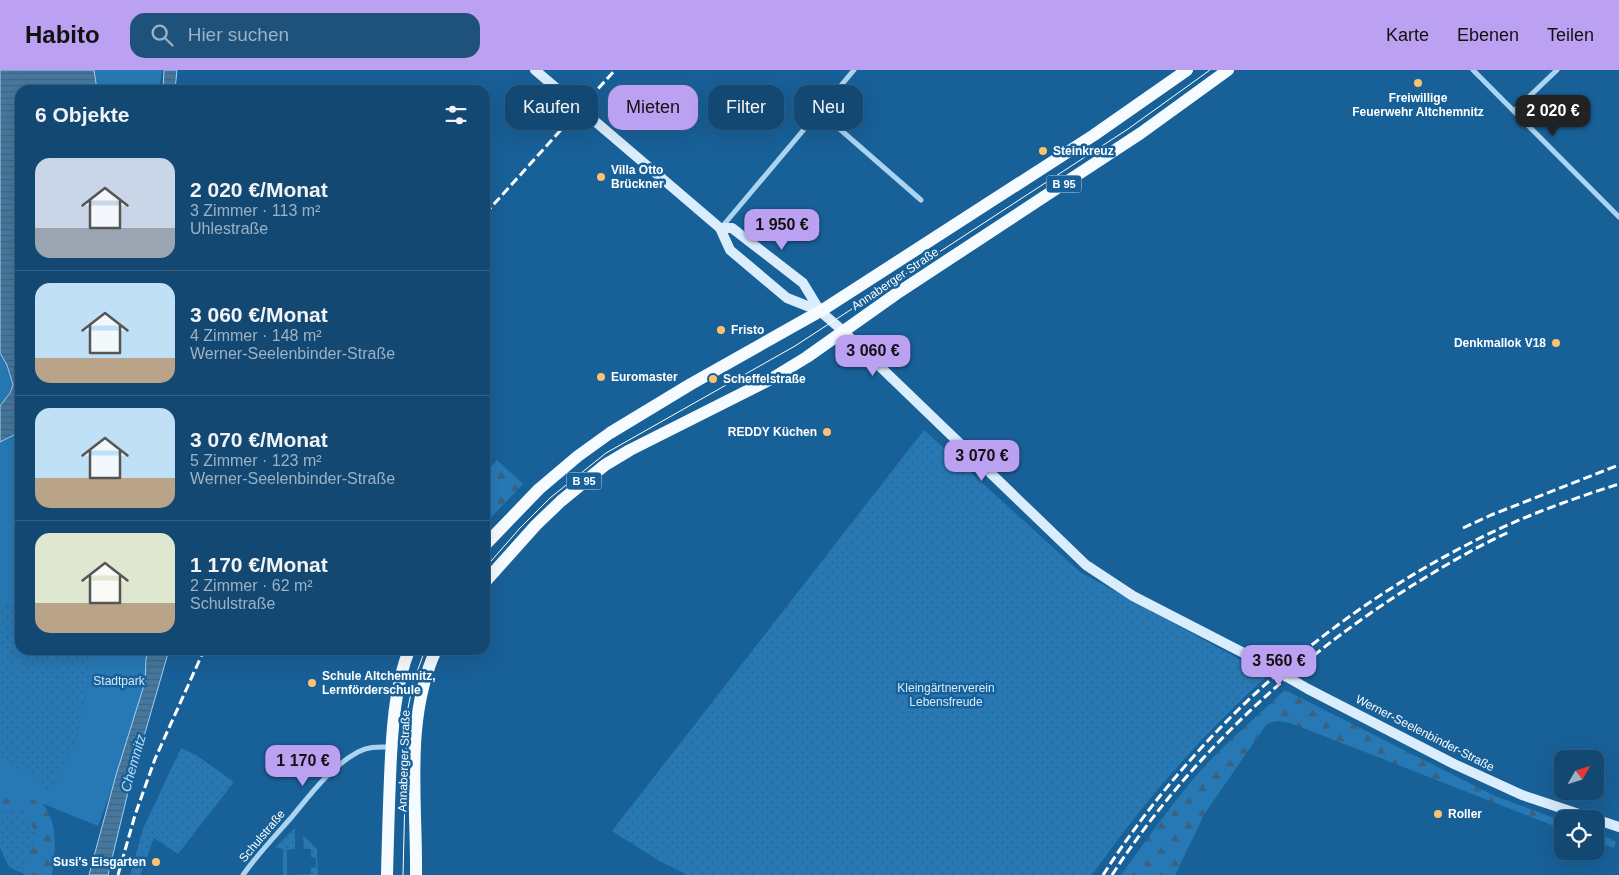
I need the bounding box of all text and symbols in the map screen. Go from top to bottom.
search box [130,13,480,58]
text: Habito [25,21,100,48]
icon: search [148,21,176,49]
text: Hier suchen [188,24,289,45]
text: Karte [1386,25,1429,45]
text: Ebenen [1457,25,1519,45]
text: Teilen [1547,25,1594,45]
marker: Freiwillige Feuerwehr Altchemnitz [1412,77,1424,89]
chip: Kaufen [505,85,598,130]
chip: Mieten [608,85,698,130]
chip: Filter [708,85,784,130]
chip: Neu [794,85,863,130]
place label: Freiwillige Feuerwehr Altchemnitz [1352,91,1484,119]
pin: 2 020 € [1507,94,1599,137]
icon: filters [442,101,470,129]
text: 2 020 € [1526,102,1580,119]
text: 6 Objekte [35,103,130,126]
place label: Steinkreuz [1053,144,1114,158]
marker: Steinkreuz [1037,145,1049,157]
place label: Villa Otto Brückner [611,163,664,191]
marker: Villa Otto Brückner [595,171,607,183]
road number: B 95 [1046,176,1082,192]
icon: home [75,178,135,238]
text: 2 020 €/Monat [190,178,328,201]
text: 3 Zimmer · 113 m² [190,202,320,219]
pin: 1 950 € [736,208,828,251]
text: 1 950 € [755,216,809,233]
text: Uhlestraße [190,220,268,237]
street label: Annaberger Straße [849,244,941,313]
icon: home [75,303,135,363]
text: 3 060 €/Monat [190,303,328,326]
place label: Fristo [731,323,764,337]
marker: Fristo [715,324,727,336]
text: 4 Zimmer · 148 m² [190,327,322,344]
pin: 3 060 € [827,334,919,377]
place label: Denkmallok V18 [1454,336,1546,350]
marker: Denkmallok V18 [1550,337,1562,349]
text: 3 060 € [846,342,900,359]
text: Werner-Seelenbinder-Straße [190,345,395,362]
place label: Euromaster [611,370,678,384]
marker: Euromaster [595,371,607,383]
place label: Scheffelstraße [723,372,806,386]
marker: Scheffelstraße [707,373,719,385]
place label: REDDY Küchen [728,425,817,439]
marker: REDDY Küchen [821,426,833,438]
icon: home [75,428,135,488]
text: 3 070 €/Monat [190,428,328,451]
pin: 3 070 € [936,440,1028,482]
text: 3 070 € [955,447,1009,464]
text: 5 Zimmer · 123 m² [190,452,322,469]
text: Werner-Seelenbinder-Straße [190,470,395,487]
road number: B 95 [566,472,602,490]
icon: home [75,553,135,613]
text: 1 170 €/Monat [190,553,328,576]
text: 2 Zimmer · 62 m² [190,577,313,594]
text: Schulstraße [190,595,275,612]
pin: 3 560 € [1233,644,1325,687]
text: 3 560 € [1252,652,1306,669]
place label: Schule Altchemnitz, Lernförderschule [322,669,436,697]
park label: Stadtpark [93,674,146,688]
marker: Schule Altchemnitz, Lernförderschule [306,677,318,689]
park label: Kleingärtnerverein Lebensfreude [897,681,995,709]
street label: Werner-Seelenbinder-Straße [1353,692,1497,774]
street label: Annaberger Straße [395,709,413,812]
water label: Chemnitz [117,732,149,794]
pin: 1 170 € [257,744,349,787]
north arrow [1554,750,1604,800]
map controls [1554,750,1604,860]
text: 1 170 € [276,752,330,769]
street label: Schulstraße [236,807,288,865]
place label: Roller [1448,807,1482,821]
marker: Roller [1432,808,1444,820]
button: locate [1554,810,1604,860]
place label: Susi's Eisgarten [53,855,146,869]
marker: Susi's Eisgarten [150,856,162,868]

